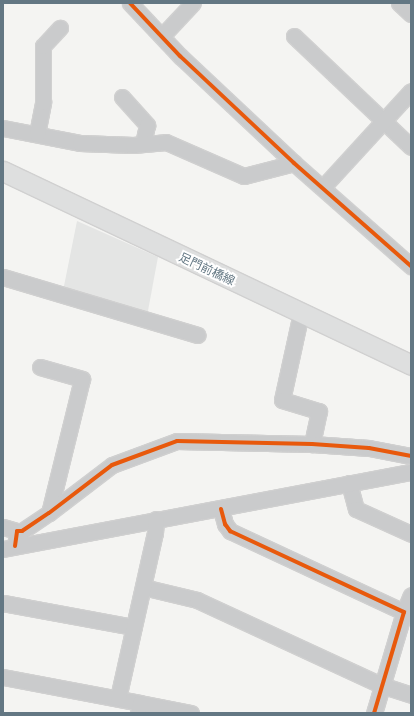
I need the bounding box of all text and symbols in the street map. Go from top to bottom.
street label: 足門前橋線 [177,250,237,288]

